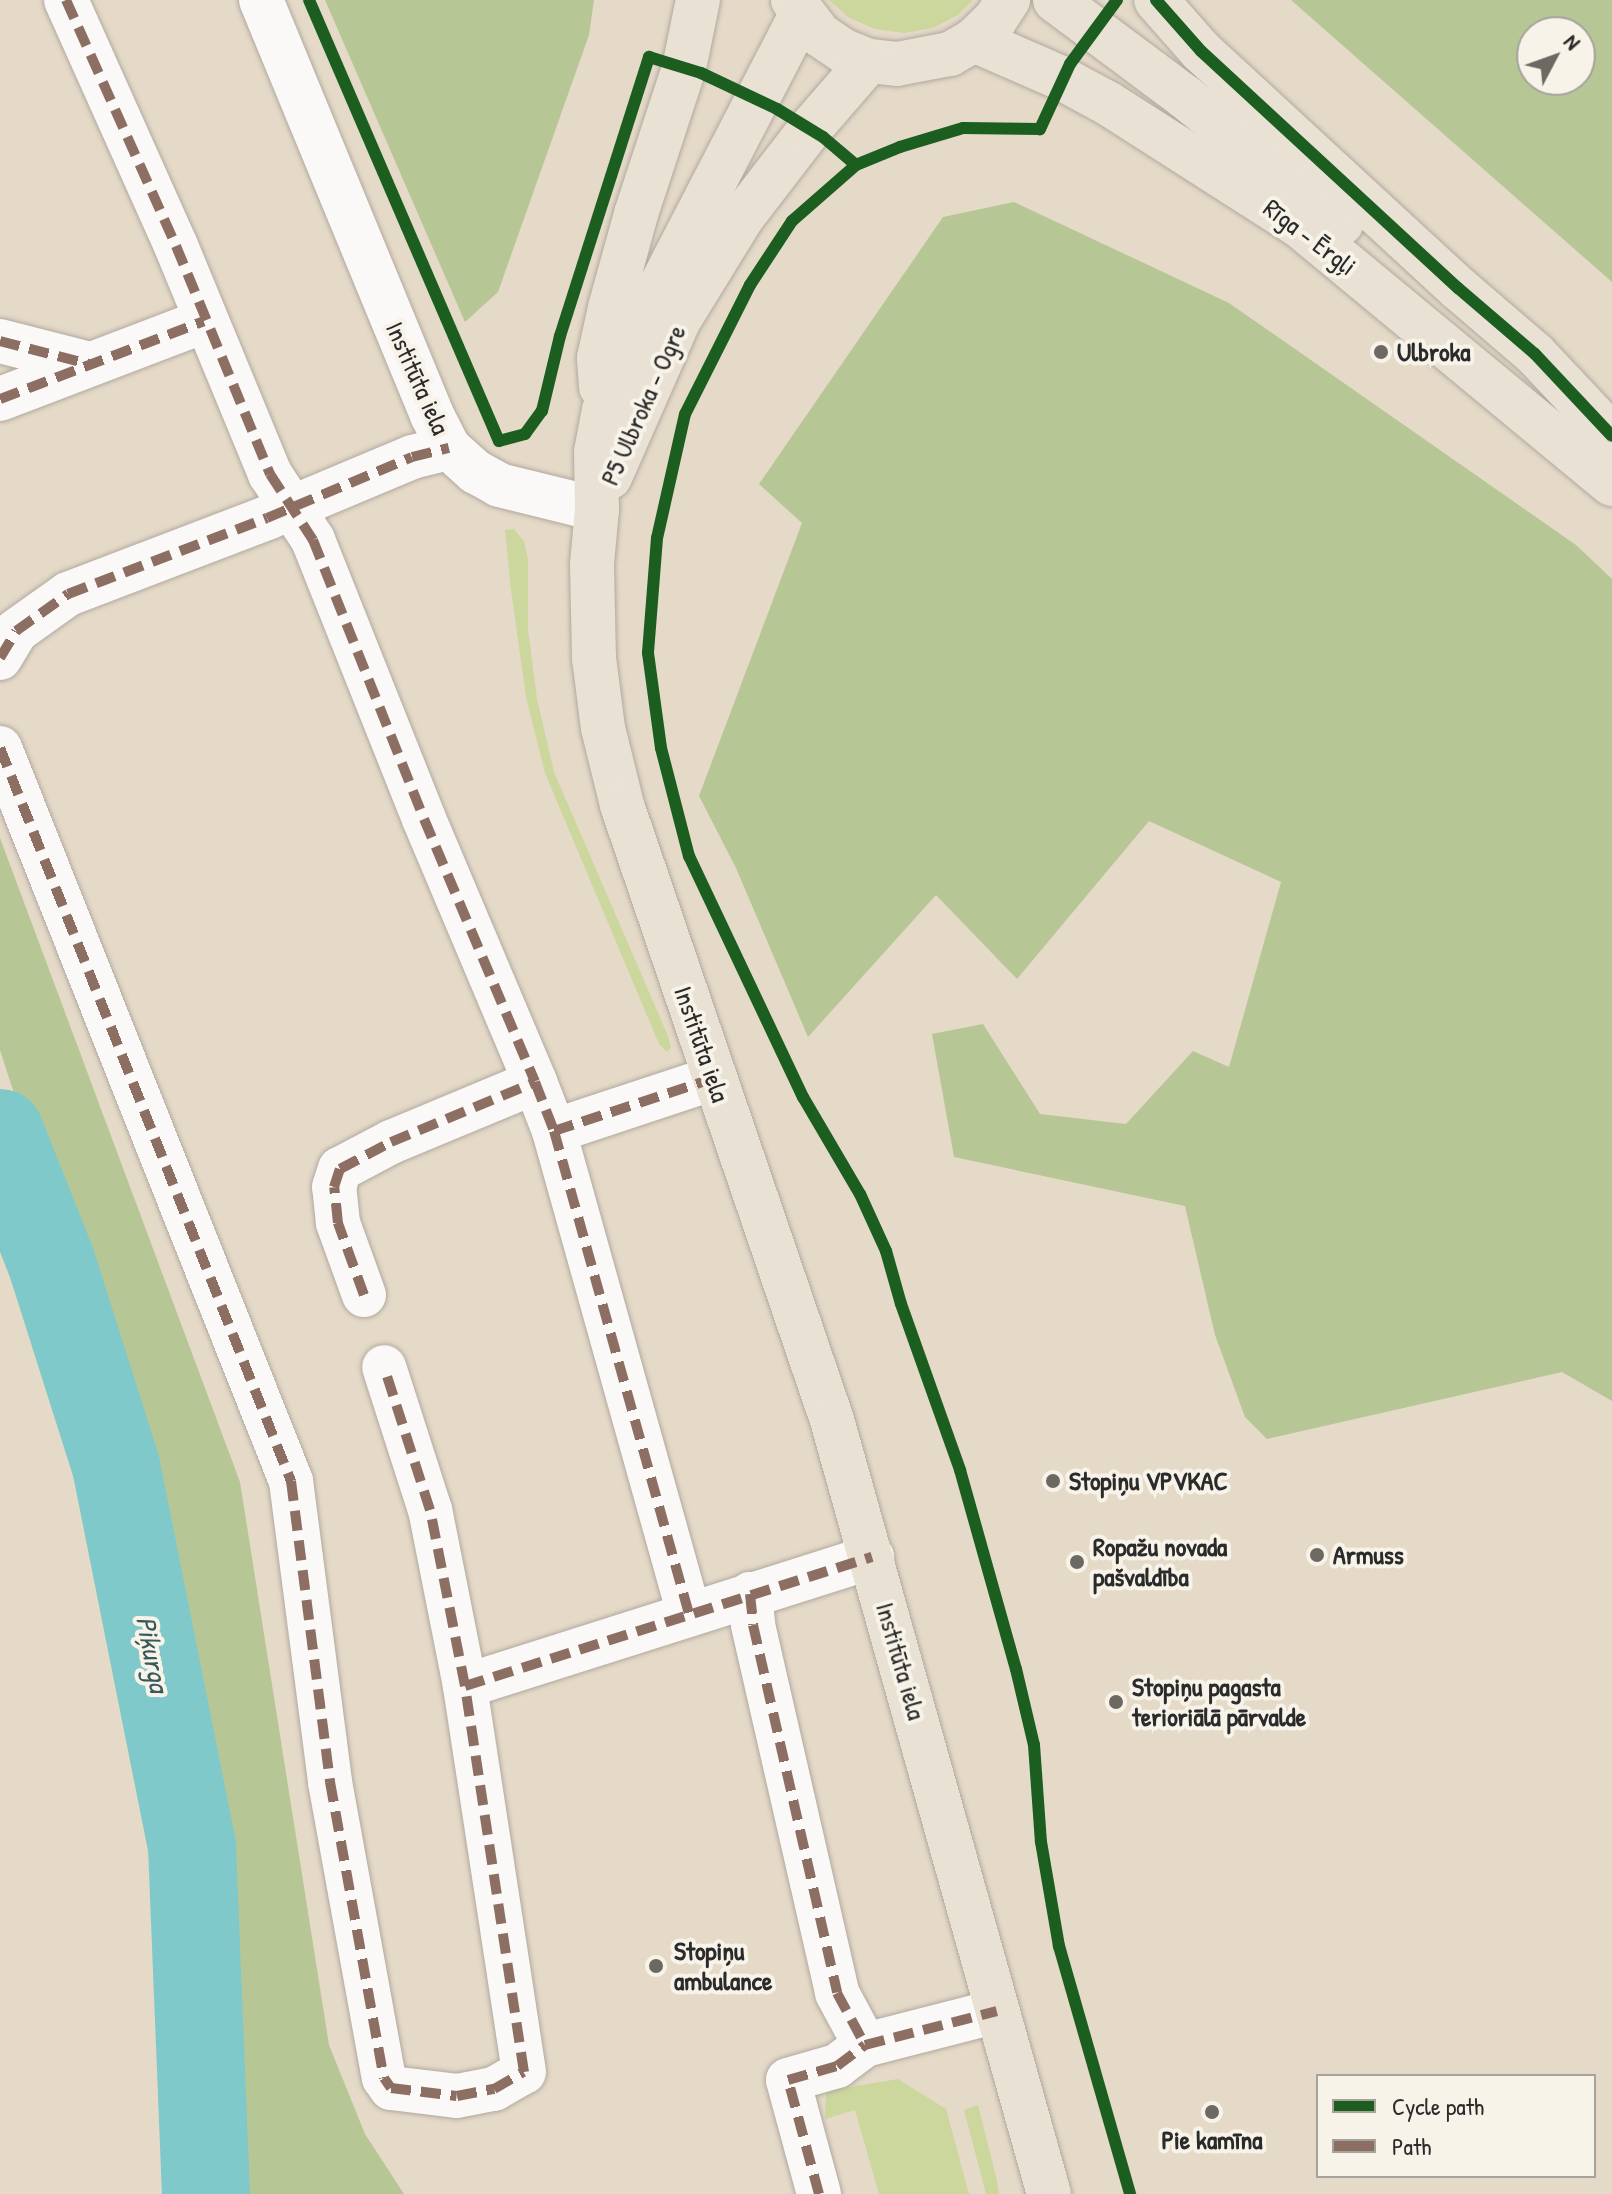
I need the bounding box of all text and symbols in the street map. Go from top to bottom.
north arrow [1516,16,1596,96]
text: N [1557,27,1588,56]
street label: Rīga - Ērgļi [1258,192,1362,282]
street label: Institūta iela [379,317,457,439]
street label: P5 Ulbroka - Ogre [594,320,692,490]
place label: Ulbroka [1397,336,1470,368]
marker: Ulbroka [1372,343,1390,361]
street label: Institūta iela [668,982,736,1106]
place label: Stopiņu VPVKAC [1069,1465,1228,1497]
marker: Stopiņu VPVKAC [1044,1472,1062,1490]
place label: Ropažu novada pašvaldība [1093,1531,1227,1592]
place label: Armuss [1333,1539,1404,1571]
marker: Armuss [1308,1546,1326,1564]
marker: Ropažu novada pašvaldība [1068,1553,1086,1571]
street label: Institūta iela [869,1599,933,1723]
water label: Piķurga [129,1613,177,1695]
place label: Stopiņu pagasta terioriālā pārvalde [1132,1671,1306,1732]
marker: Stopiņu pagasta terioriālā pārvalde [1107,1693,1125,1711]
place label: Stopiņu ambulance [674,1935,772,1996]
marker: Stopiņu ambulance [645,1955,667,1977]
legend [1316,2074,1596,2178]
text: Cycle path [1392,2090,1484,2122]
marker: Pie kamīna [1203,2103,1221,2121]
place label: Pie kamīna [1161,2124,1263,2156]
text: Path [1392,2130,1431,2162]

